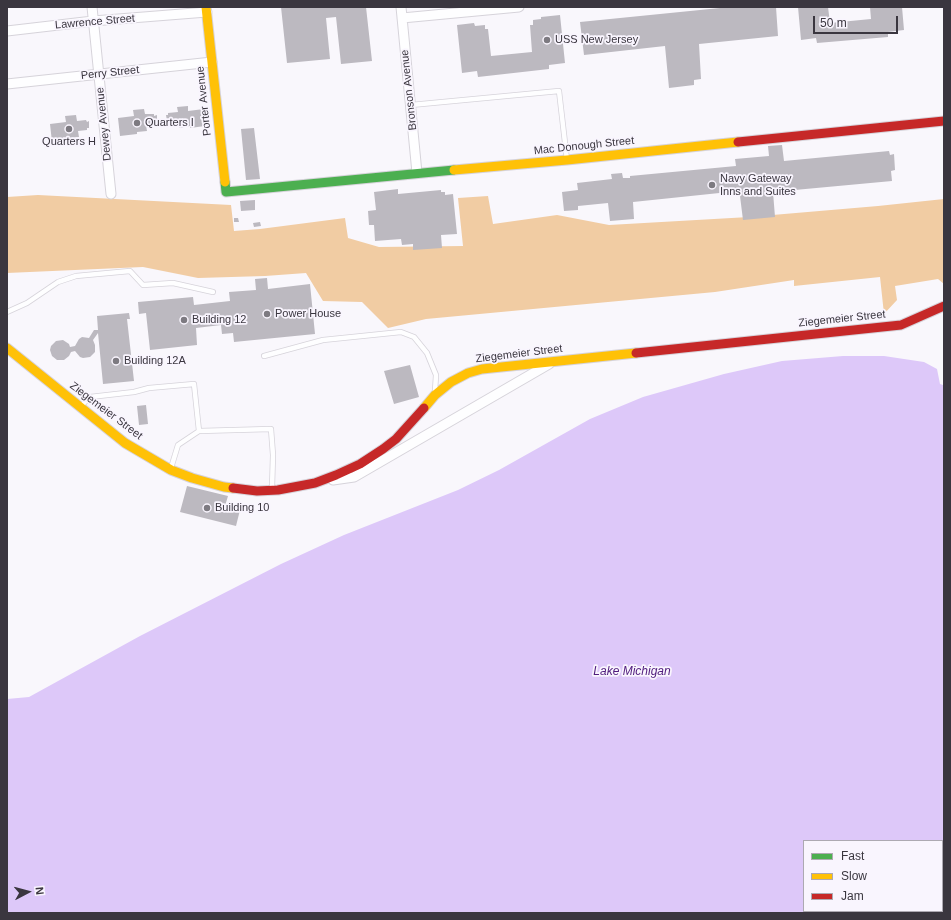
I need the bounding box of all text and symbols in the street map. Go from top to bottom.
scale bar [815,8,900,34]
street label: Lawrence Street [55,12,135,32]
text: 50 m [820,16,847,30]
place label: USS New Jersey [555,33,638,47]
marker: USS New Jersey [542,35,552,45]
street label: Bronson Avenue [398,49,420,131]
street label: Perry Street [80,63,140,83]
street label: Porter Avenue [194,65,214,137]
street label: Dewey Avenue [94,87,114,161]
place label: Quarters I [145,116,194,130]
marker: Quarters I [132,118,142,128]
marker: Quarters H [64,124,74,134]
street label: Mac Donough Street [533,134,635,158]
place label: Quarters H [42,135,96,149]
place label: Navy Gateway Inns and Suites [720,172,796,198]
marker: Navy Gateway Inns and Suites [707,180,717,190]
place label: Power House [275,307,341,321]
street label: Ziegemeier Street [798,308,886,330]
marker: Power House [262,309,272,319]
place label: Building 12 [192,313,246,327]
marker: Building 12 [179,315,189,325]
street label: Ziegemeier Street [475,342,563,366]
place label: Building 12A [124,354,186,368]
marker: Building 12A [111,356,121,366]
street label: Ziegemeier Street [67,379,145,443]
place label: Building 10 [215,501,269,515]
marker: Building 10 [202,503,212,513]
water label: Lake Michigan [593,665,671,679]
legend [803,840,943,912]
text: Fast [841,849,864,863]
text: Slow [841,869,867,883]
north arrow [8,872,48,912]
text: N [34,886,46,895]
text: Jam [841,889,864,903]

